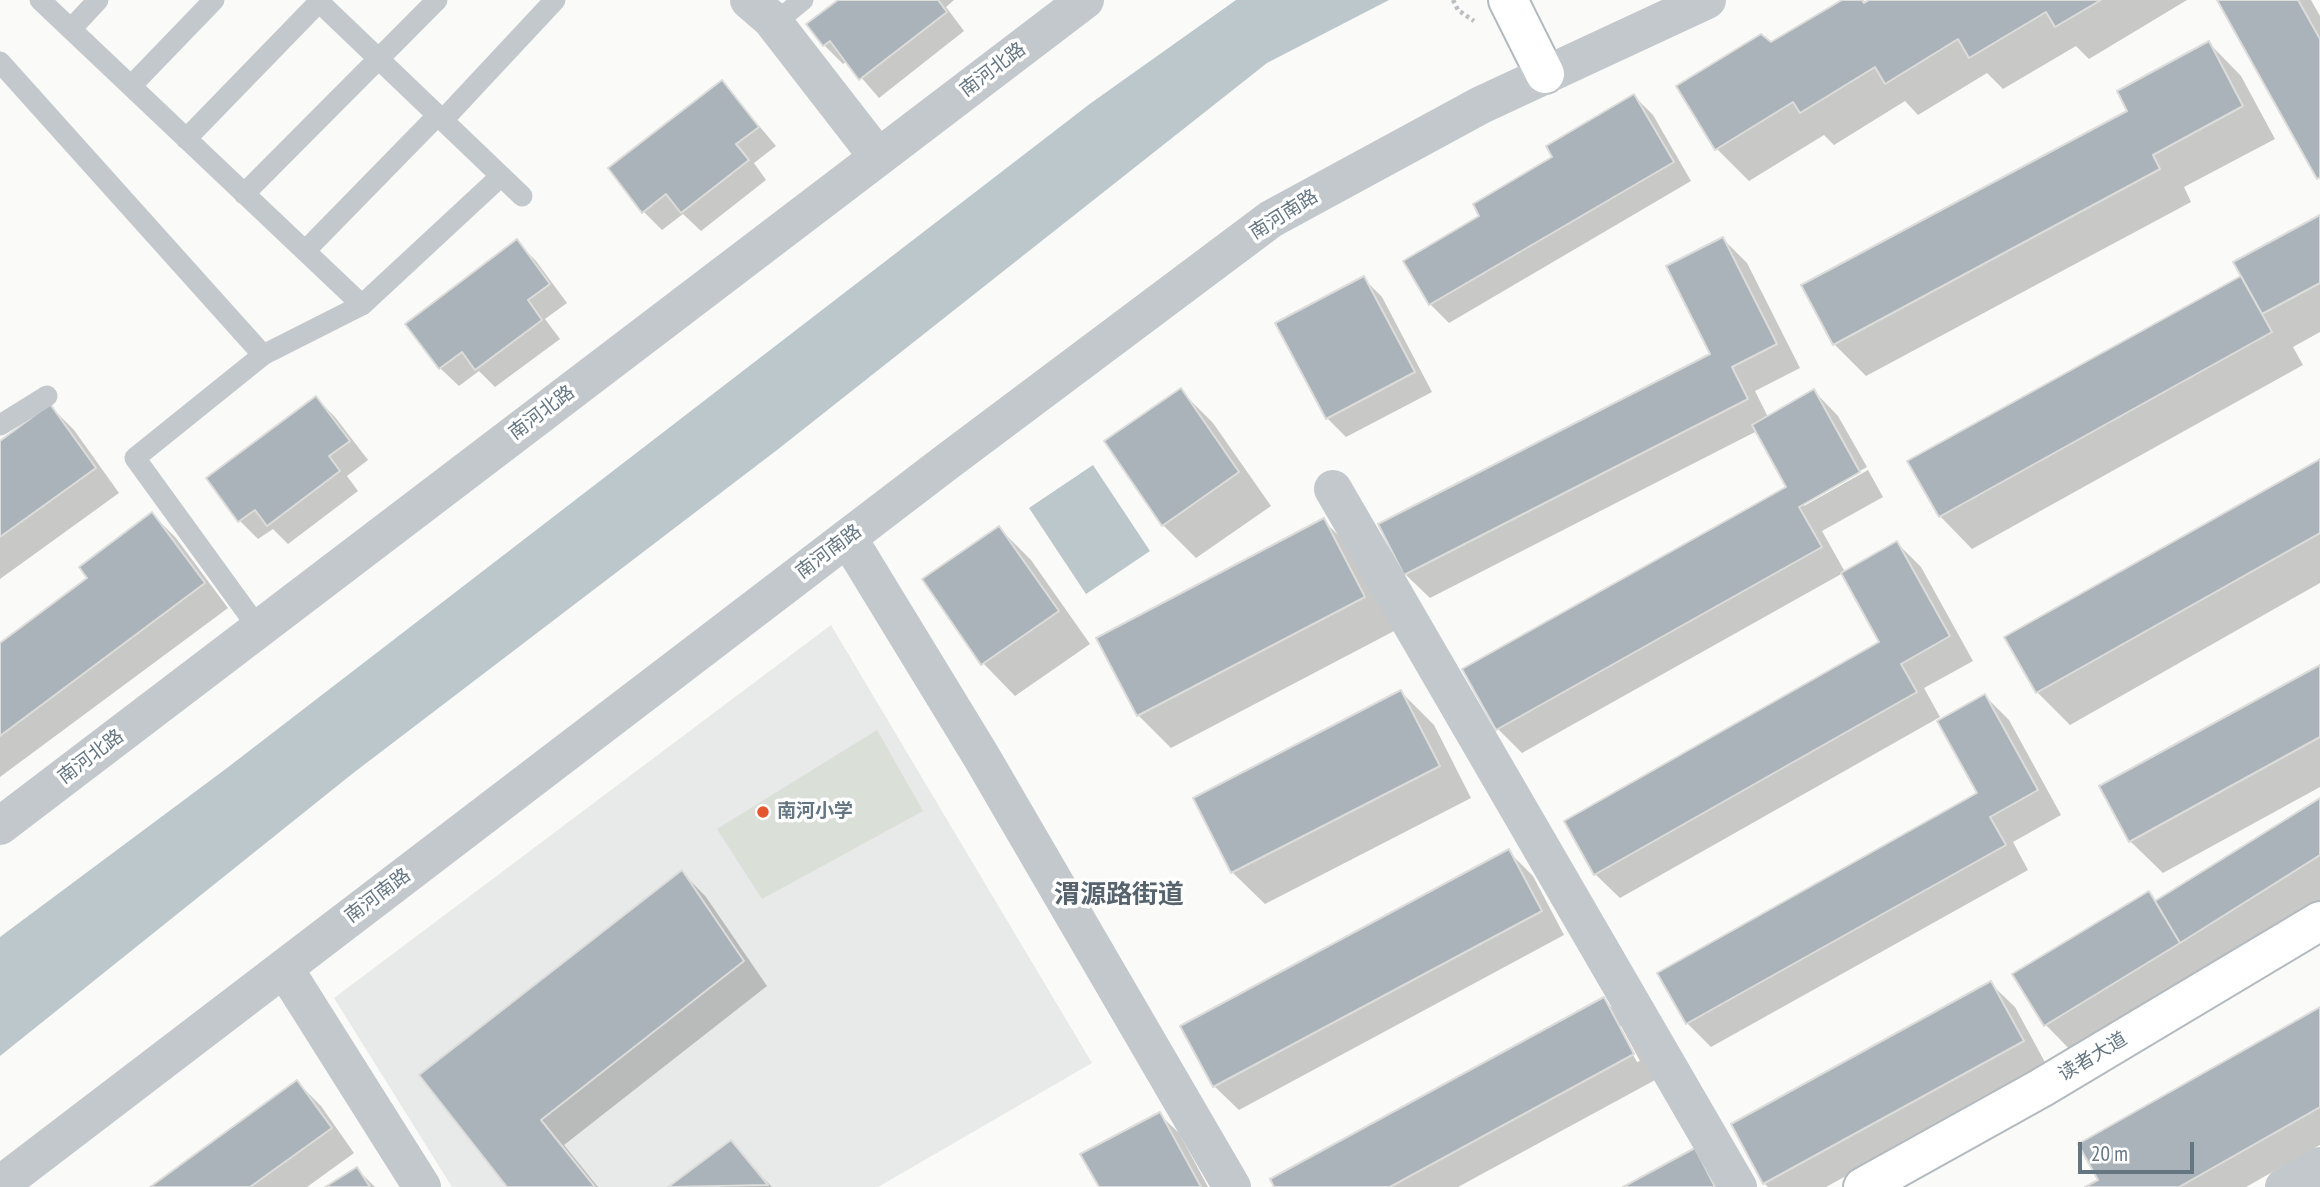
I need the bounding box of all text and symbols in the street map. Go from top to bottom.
street label: 南河北路 [956,38,1030,102]
street label: 南河南路 [1246,185,1322,245]
street label: 南河北路 [505,381,579,445]
street label: 南河南路 [792,520,866,584]
street label: 南河北路 [54,725,128,789]
place label: 南河小学 [777,801,853,823]
marker: 南河小学 [755,804,771,820]
street label: 南河南路 [341,864,415,928]
district label: 渭源路街道 [1054,880,1184,912]
street label: 读者大道 [2055,1028,2131,1086]
scale bar [2082,1128,2198,1172]
text: 20 m [2091,1140,2128,1167]

